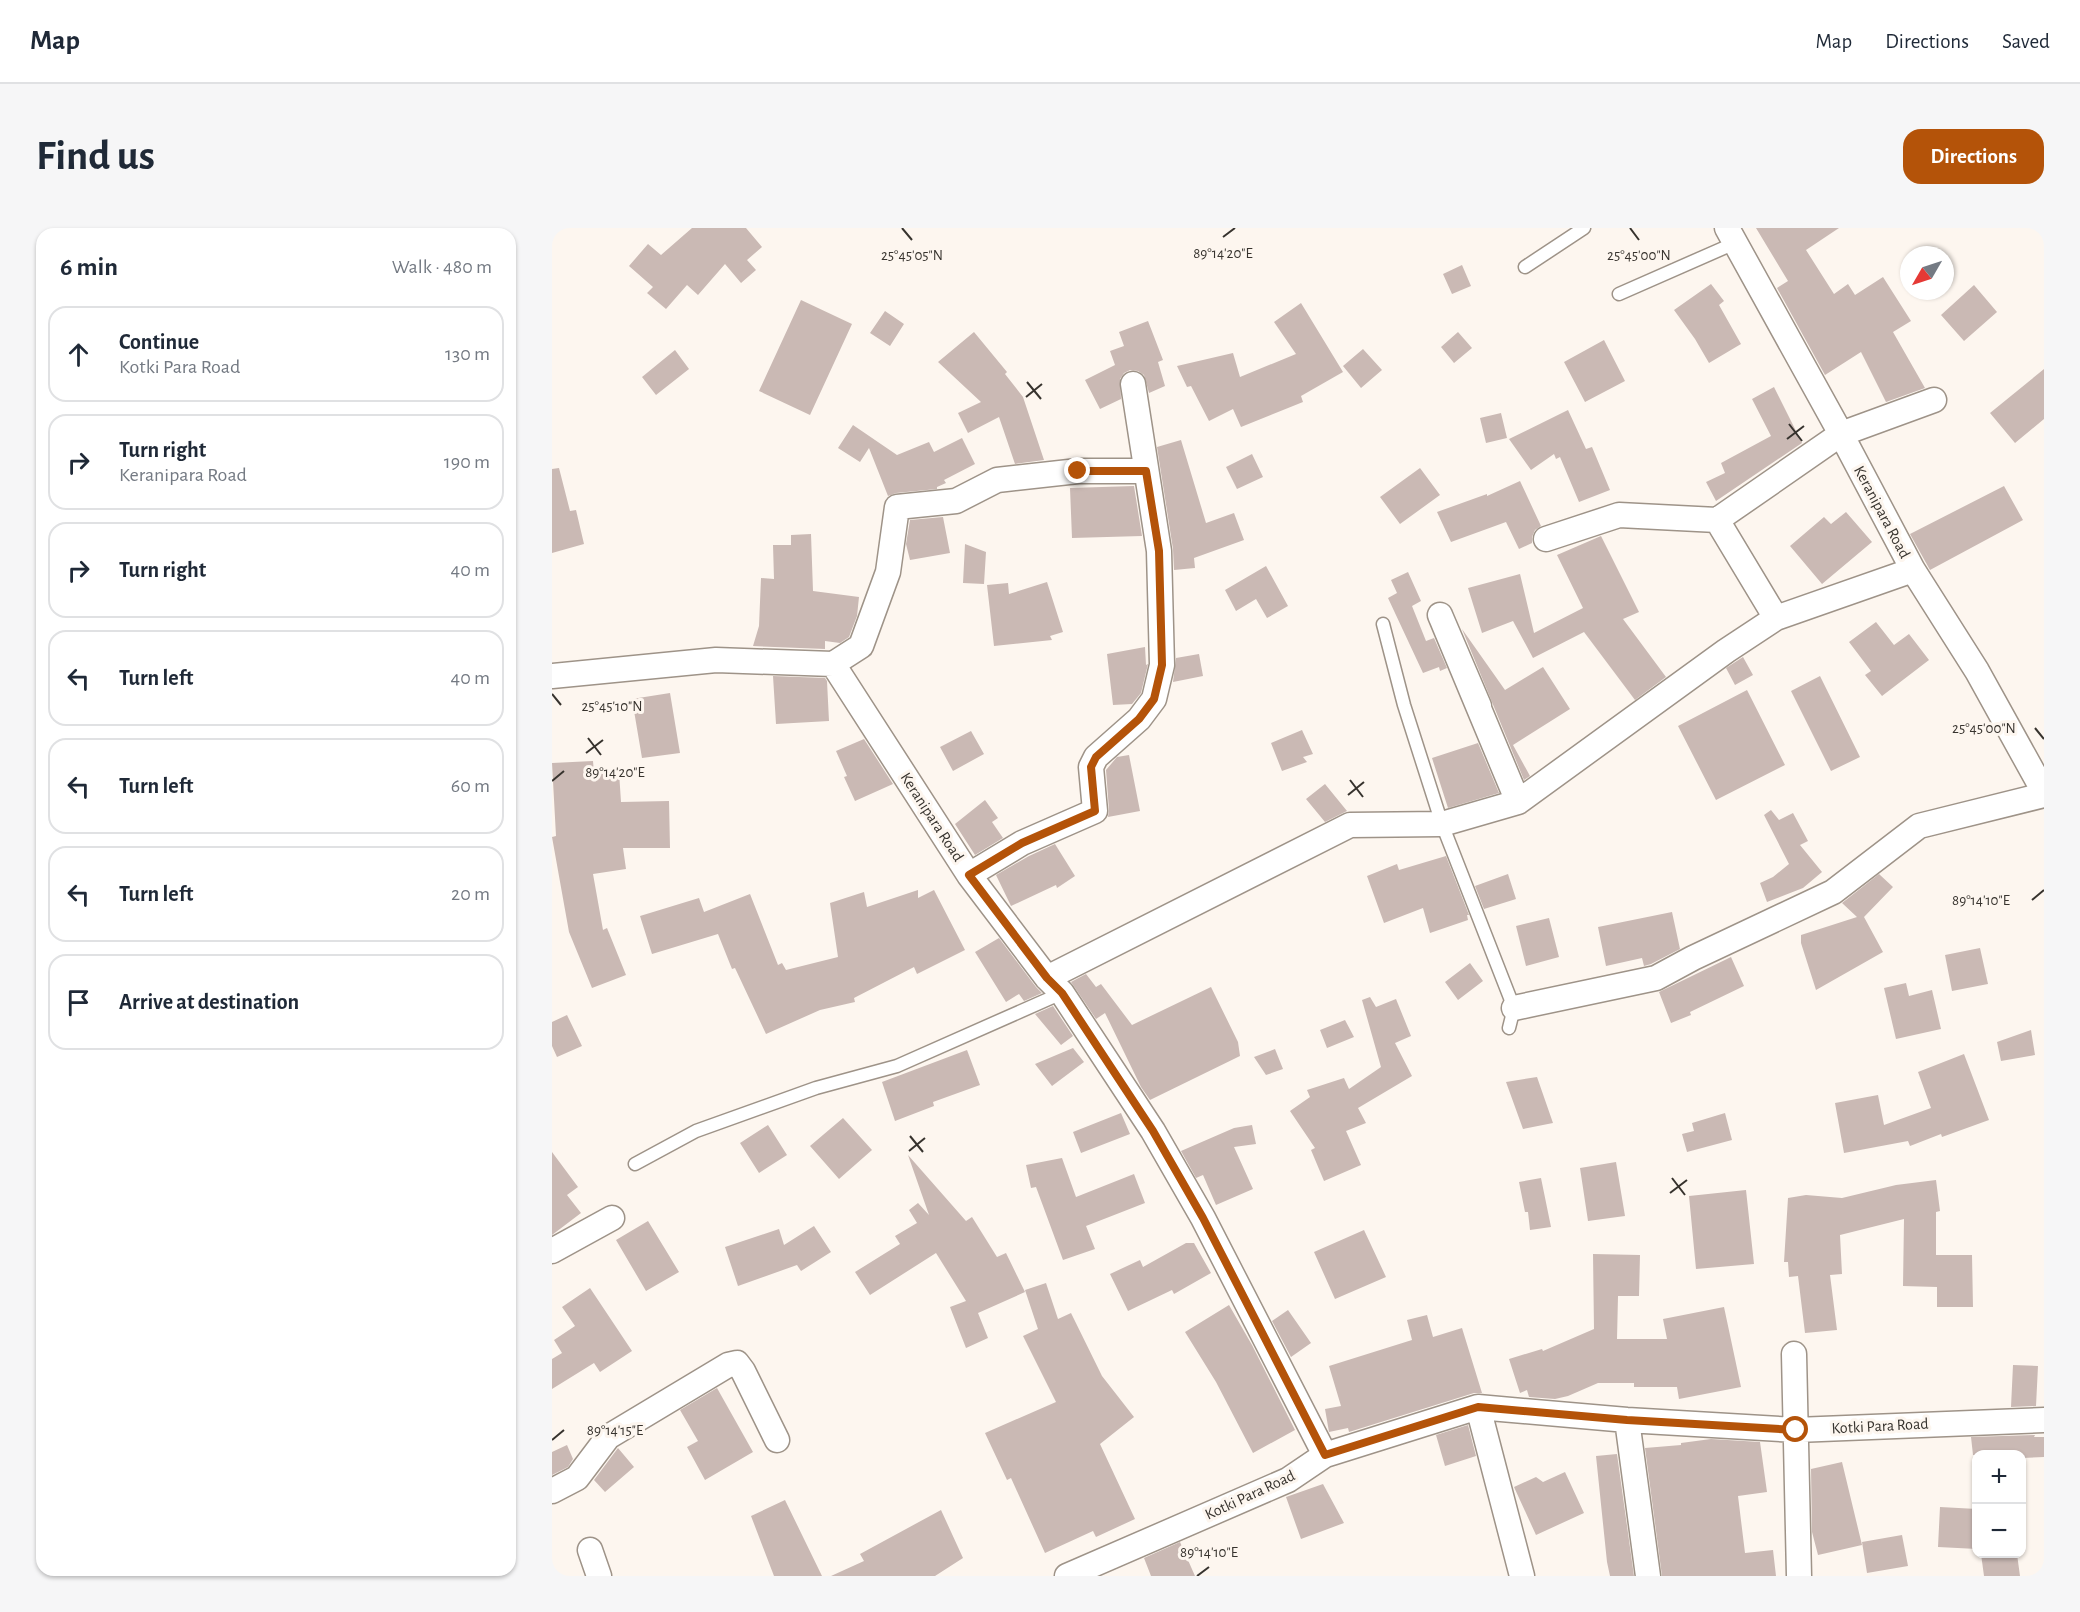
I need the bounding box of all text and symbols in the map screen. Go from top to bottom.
text: Map [30,27,80,55]
text: Map [1816,31,1852,52]
text: Directions [1885,31,1969,52]
text: Saved [2002,31,2050,52]
button: Directions [1903,129,2044,184]
text: Find us [36,135,155,177]
text: 89°14'20"E [1193,246,1253,261]
north arrow [1900,246,1954,300]
text: 25°45'05"N [881,248,943,263]
text: 25°45'00"N [1607,248,1671,263]
text: 6 min [60,254,118,280]
text: Walk · 480 m [392,257,492,277]
text: Continue [119,331,199,353]
icon: ahead [62,338,95,371]
text: 130 m [445,344,490,364]
text: Kotki Para Road [119,357,240,377]
text: Turn right [119,439,206,461]
icon: right [62,446,95,479]
text: 190 m [444,452,490,472]
route end [1064,457,1090,483]
street label: Keranipara Road [1851,463,1913,561]
text: Keranipara Road [119,465,247,485]
icon: right [62,554,95,587]
text: Turn right [119,559,206,581]
text: 40 m [451,560,490,580]
icon: left [62,662,95,695]
text: Turn left [119,667,193,689]
text: 40 m [451,668,490,688]
text: 25°45'10"N [582,699,643,714]
text: 25°45'00"N [1952,721,2016,736]
text: 89°14'20"E [585,765,645,780]
icon: left [62,770,95,803]
street label: Keranipara Road [897,770,967,864]
text: Turn left [119,775,193,797]
text: 60 m [451,776,490,796]
icon: left [62,878,95,911]
text: Turn left [119,883,193,905]
text: 20 m [451,884,490,904]
text: 89°14'10"E [1952,893,2010,908]
icon: arrive [62,986,95,1019]
text: Arrive at destination [119,991,299,1013]
street label: Kotki Para Road [1831,1415,1929,1437]
route start [1782,1416,1808,1442]
text: 89°14'15"E [587,1423,643,1438]
map controls [1972,1450,2026,1558]
button: + [1972,1450,2026,1504]
street label: Kotki Para Road [1203,1467,1297,1523]
button: − [1972,1504,2026,1558]
text: 89°14'10"E [1180,1545,1238,1560]

